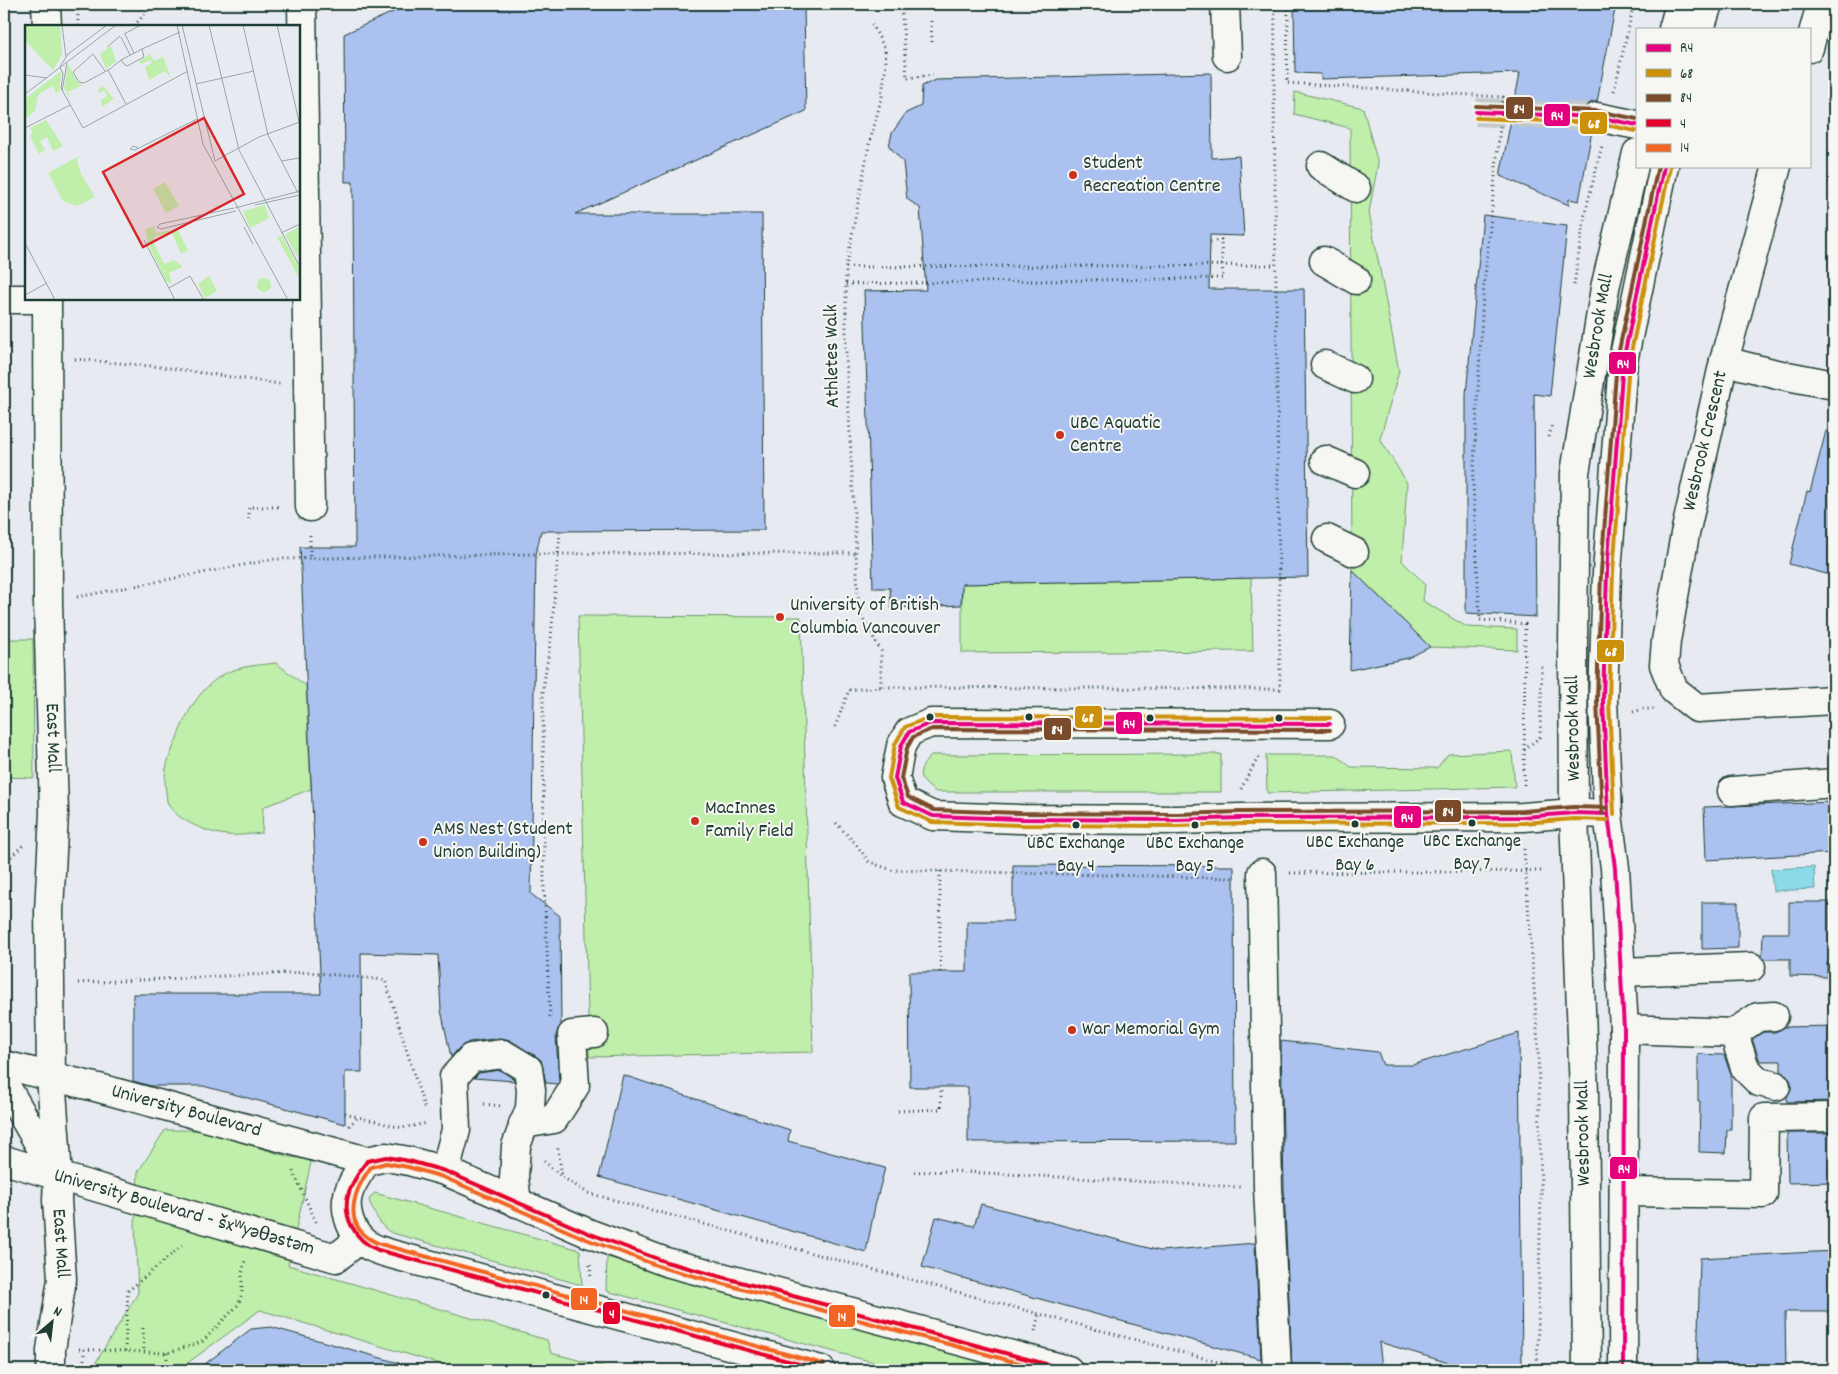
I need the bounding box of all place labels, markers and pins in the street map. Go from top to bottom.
place label: Student Recreation Centre [1083,150,1221,201]
marker: Student Recreation Centre [1067,169,1079,181]
place label: UBC Aquatic Centre [1070,410,1160,461]
marker: UBC Aquatic Centre [1054,429,1066,441]
place label: University of British Columbia Vancouver [790,592,941,643]
marker: University of British Columbia Vancouver [774,611,786,623]
unlabelled marker [925,712,935,722]
unlabelled marker [1024,712,1034,722]
unlabelled marker [1145,713,1155,723]
unlabelled marker [1274,713,1284,723]
place label: MacInnes Family Field [705,795,794,846]
marker: MacInnes Family Field [689,815,701,827]
place label: AMS Nest (Student Union Building) [433,816,573,867]
marker: UBC Exchange Bay 7 [1467,818,1477,828]
marker: UBC Exchange Bay 6 [1350,819,1360,829]
marker: UBC Exchange Bay 4 [1071,820,1081,830]
marker: UBC Exchange Bay 5 [1190,820,1200,830]
place label: UBC Exchange Bay 7 [1423,829,1521,879]
place label: UBC Exchange Bay 6 [1306,830,1404,880]
place label: UBC Exchange Bay 4 [1027,831,1125,881]
place label: UBC Exchange Bay 5 [1146,831,1244,881]
marker: AMS Nest (Student Union Building) [417,836,429,848]
place label: War Memorial Gym [1082,1016,1220,1044]
marker: War Memorial Gym [1066,1024,1078,1036]
unlabelled marker [541,1290,551,1300]

